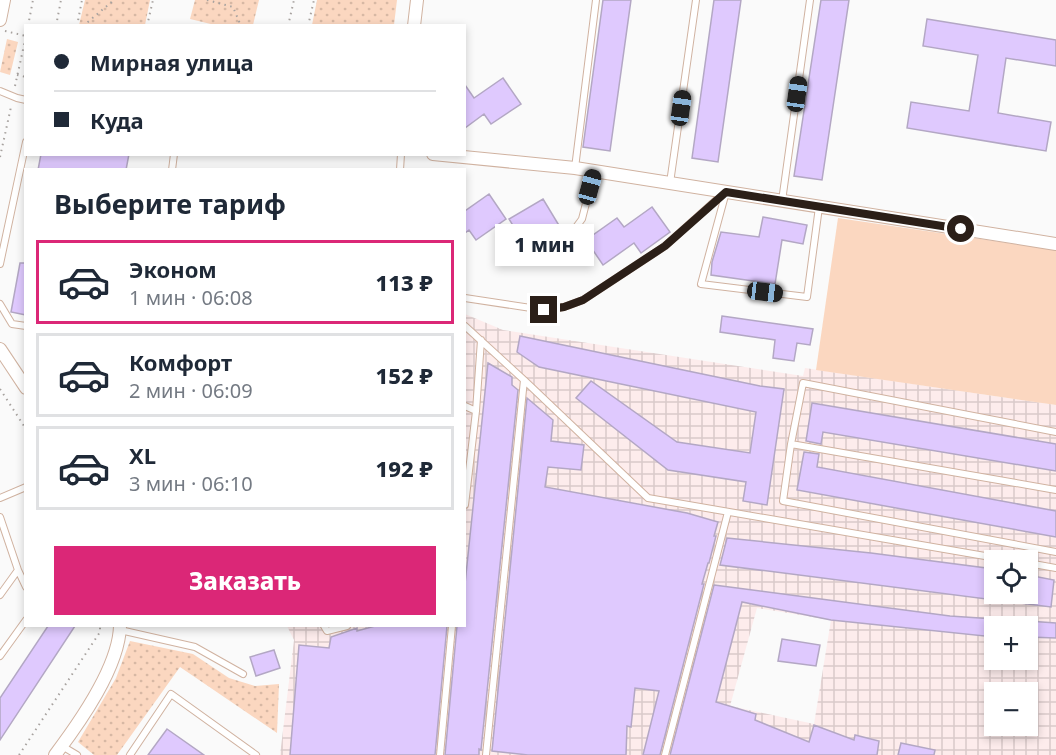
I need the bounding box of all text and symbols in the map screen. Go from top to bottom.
text: Мирная улица [90,47,254,77]
car [786,75,808,113]
car [670,89,692,127]
text: Куда [90,105,144,135]
car [577,167,603,207]
text: Выберите тариф [54,185,286,222]
route start [947,215,974,242]
callout: 1 мин [494,223,594,265]
text: 1 мин [514,231,575,258]
text: Эконом [129,254,217,284]
icon: car [57,255,111,309]
text: 113 ₽ [376,267,433,297]
car [746,281,784,303]
text: 1 мин · 06:08 [129,284,253,311]
route end [530,296,557,323]
text: Комфорт [129,347,232,377]
icon: car [57,348,111,402]
text: 152 ₽ [376,360,433,390]
text: 2 мин · 06:09 [129,377,253,404]
text: XL [129,440,156,470]
icon: car [57,441,111,495]
text: 192 ₽ [376,453,433,483]
text: 3 мин · 06:10 [129,470,253,497]
button: Заказать [54,546,436,615]
map controls [984,550,1038,736]
button: locate [984,550,1038,604]
button: + [984,616,1038,670]
button: − [984,682,1038,736]

